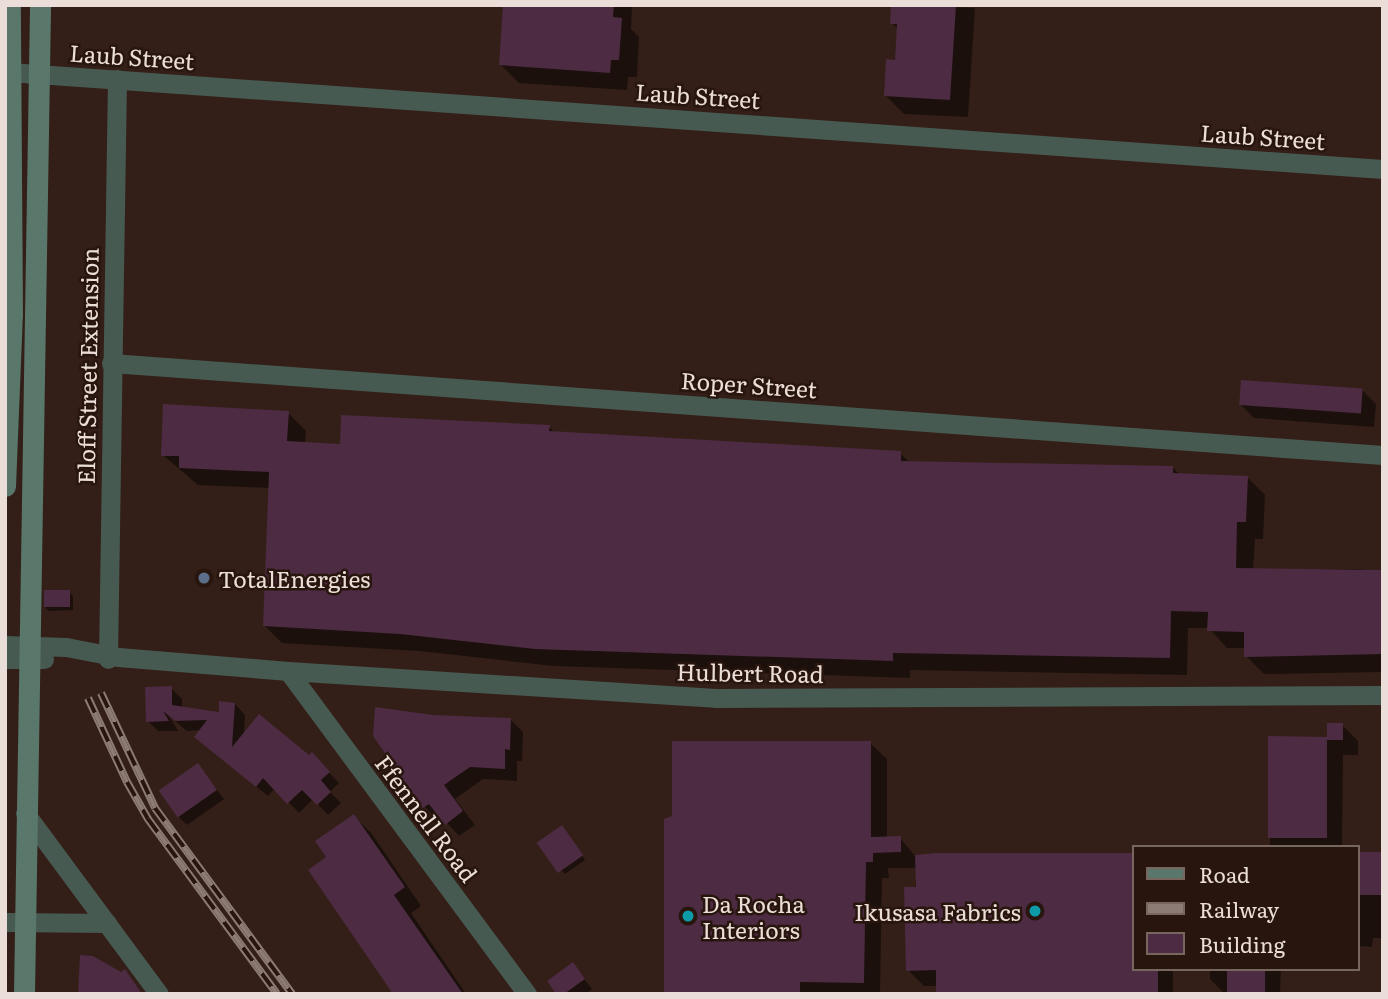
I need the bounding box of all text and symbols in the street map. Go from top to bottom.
street label: Laub Street [69,38,195,74]
street label: Laub Street [635,77,761,113]
street label: Laub Street [1200,118,1326,154]
street label: Eloff Street Extension [71,247,103,485]
street label: Roper Street [680,365,818,403]
place label: TotalEnergies [218,564,370,592]
marker: TotalEnergies [196,570,212,586]
street label: Hulbert Road [676,657,824,687]
street label: Ffennell Road [370,749,484,887]
legend [1132,845,1360,971]
text: Road [1199,858,1250,889]
place label: Da Rocha Interiors [702,889,805,943]
text: Railway [1199,893,1279,924]
place label: Ikusasa Fabrics [854,897,1021,925]
marker: Ikusasa Fabrics [1027,903,1043,919]
marker: Da Rocha Interiors [680,908,696,924]
text: Building [1199,928,1285,959]

